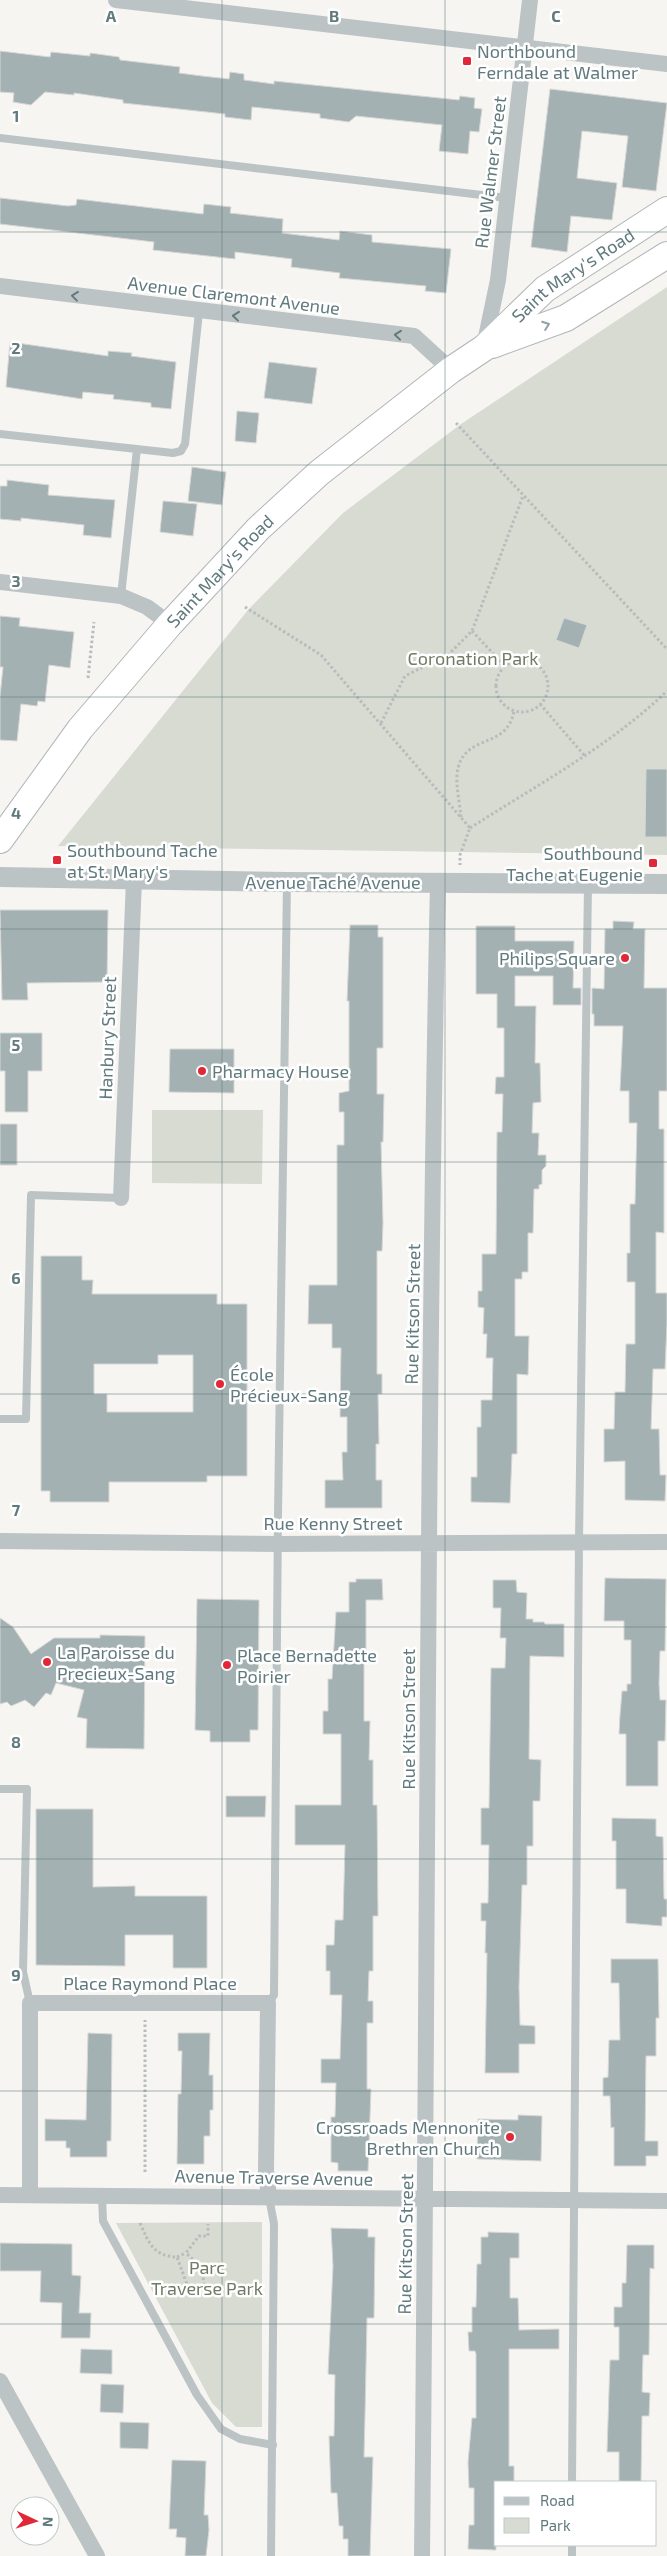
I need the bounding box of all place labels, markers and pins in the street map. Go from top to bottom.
place label: Northbound Ferndale at Walmer [477,40,638,83]
marker: Northbound Ferndale at Walmer [461,55,473,67]
place label: Southbound Tache at St. Mary's [67,839,218,882]
place label: Southbound Tache at Eugenie [506,842,643,885]
marker: Southbound Tache at St. Mary's [51,854,63,866]
marker: Southbound Tache at Eugenie [647,857,659,869]
place label: Philips Square [499,947,615,969]
marker: Philips Square [619,952,631,964]
place label: Pharmacy House [212,1060,349,1082]
marker: Pharmacy House [196,1065,208,1077]
place label: École Précieux-Sang [230,1363,348,1406]
marker: École Précieux-Sang [214,1378,226,1390]
place label: La Paroisse du Precieux-Sang [57,1641,175,1684]
place label: Place Bernadette Poirier [237,1644,377,1687]
marker: La Paroisse du Precieux-Sang [41,1656,53,1668]
marker: Place Bernadette Poirier [221,1659,233,1671]
place label: Crossroads Mennonite Brethren Church [316,2116,500,2159]
marker: Crossroads Mennonite Brethren Church [504,2131,516,2143]

